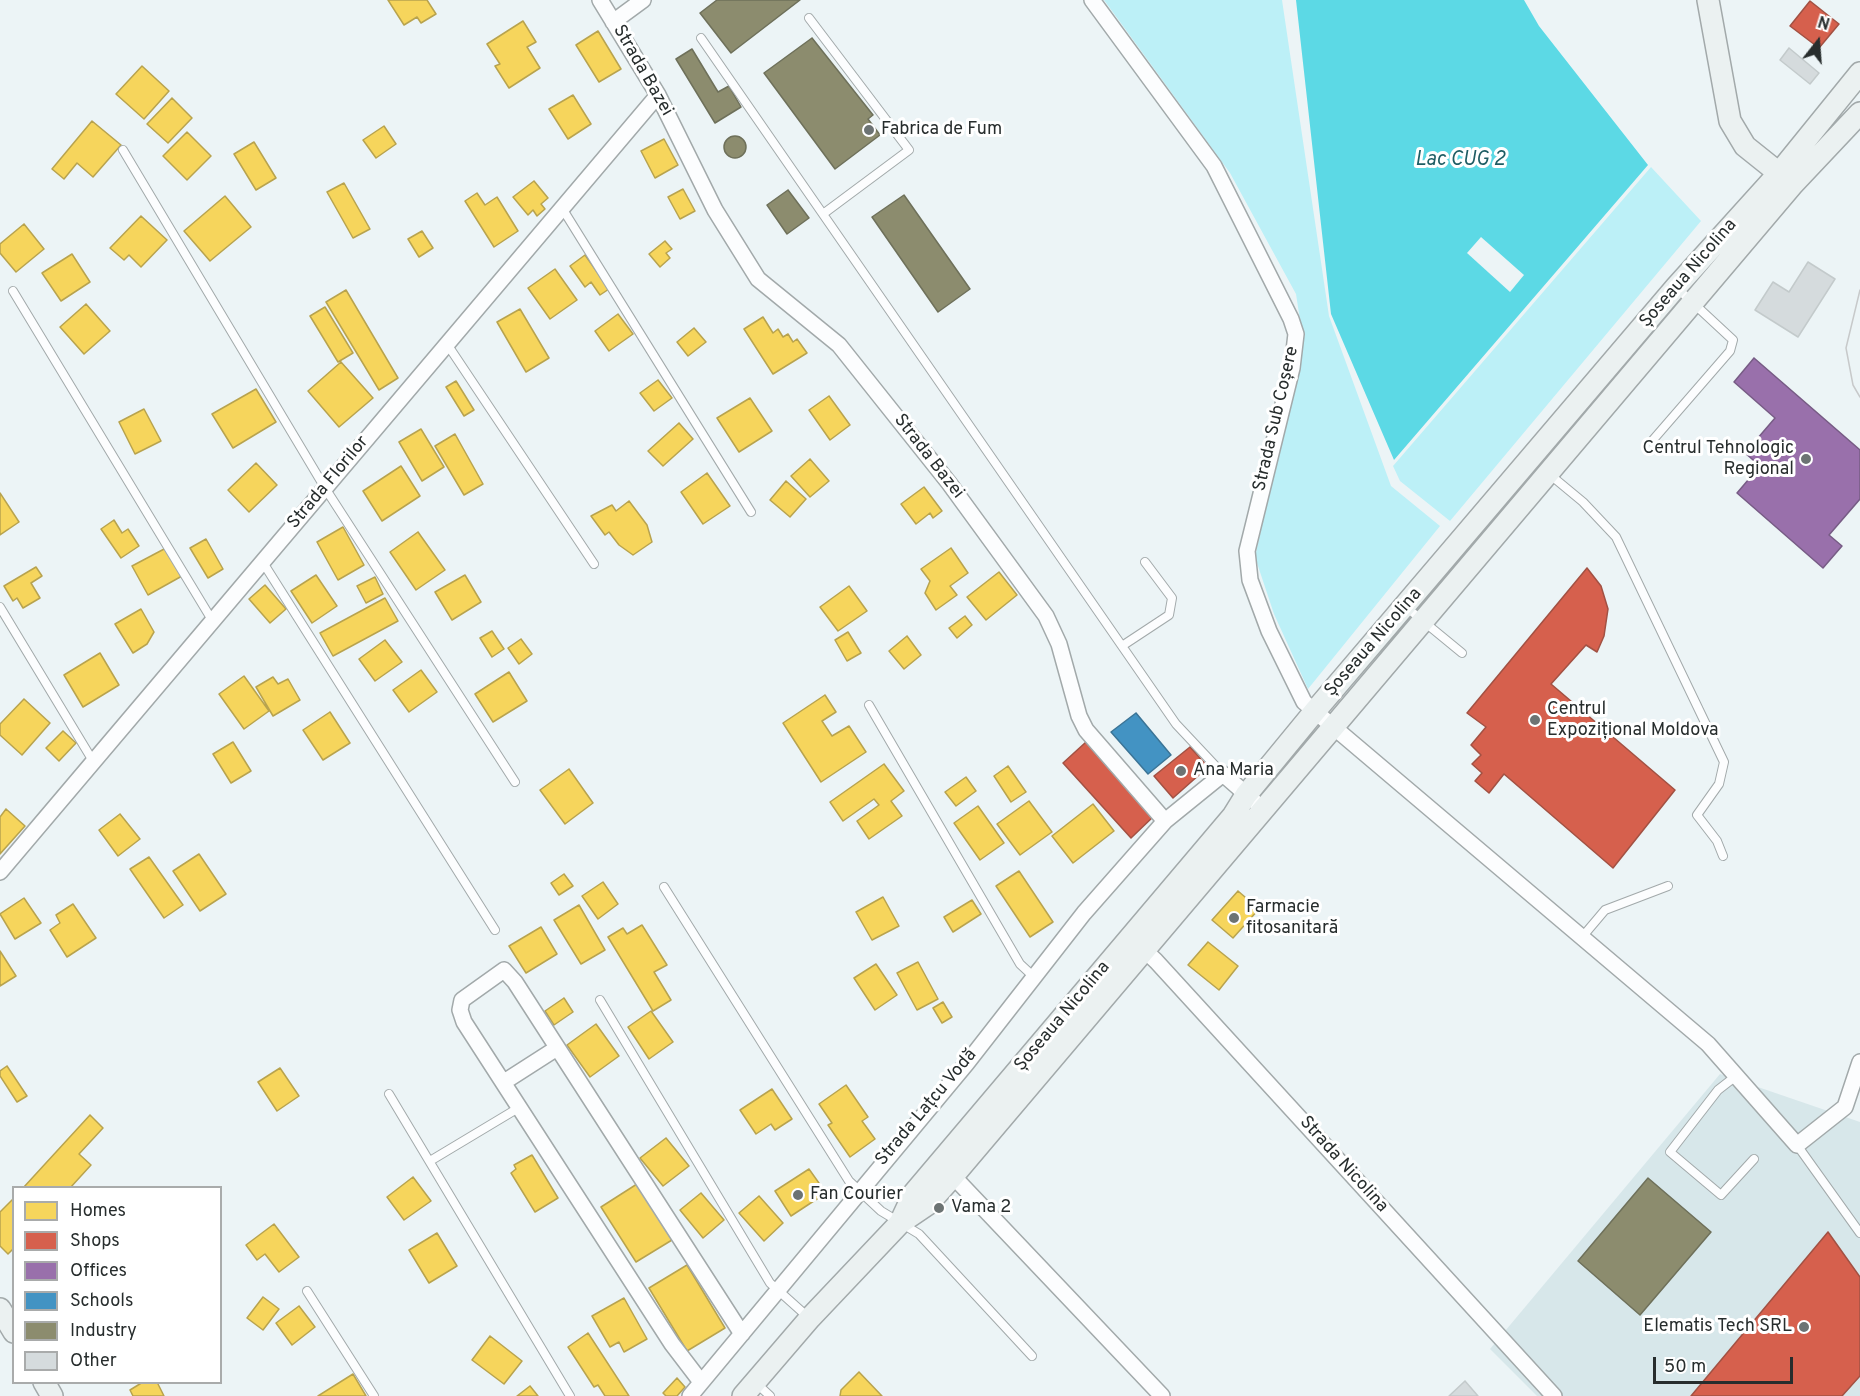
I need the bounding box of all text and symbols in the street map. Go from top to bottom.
north arrow [1788,12,1848,72]
text: N [1815,14,1832,36]
street label: Strada Bazei [607,22,677,120]
place label: Fabrica de Fum [881,119,1002,141]
marker: Fabrica de Fum [862,123,876,137]
water label: Lac CUG 2 [1415,149,1505,173]
street label: Șoseaua Nicolina [1636,215,1742,333]
street label: Strada Sub Coșere [1250,344,1304,494]
street label: Strada Bazei [888,410,968,504]
street label: Strada Florilor [284,432,374,534]
place label: Centrul Tehnologic Regional [1642,438,1794,480]
marker: Centrul Tehnologic Regional [1799,452,1813,466]
street label: Șoseaua Nicolina [1321,584,1427,702]
place label: Centrul Expozițional Moldova [1547,699,1718,742]
marker: Centrul Expozițional Moldova [1528,713,1542,727]
place label: Ana Maria [1193,760,1274,782]
marker: Ana Maria [1174,764,1188,778]
place label: Farmacie fitosanitară [1246,897,1338,940]
marker: Farmacie fitosanitară [1227,911,1241,925]
street label: Șoseaua Nicolina [1011,958,1115,1076]
street label: Strada Lațcu Vodă [872,1045,982,1171]
street label: Strada Nicolina [1294,1112,1392,1218]
place label: Fan Courier [810,1184,903,1206]
legend [12,1186,222,1384]
marker: Fan Courier [791,1188,805,1202]
place label: Vama 2 [951,1197,1011,1219]
text: Homes [70,1200,126,1223]
marker: Vama 2 [932,1201,946,1215]
text: Shops [70,1230,120,1253]
text: Offices [70,1260,127,1283]
text: Schools [70,1290,133,1313]
place label: Elematis Tech SRL [1643,1316,1792,1338]
text: Industry [70,1320,137,1343]
marker: Elematis Tech SRL [1797,1320,1811,1334]
scale bar [1656,1345,1796,1383]
text: Other [70,1350,117,1373]
text: 50 m [1664,1356,1706,1379]

